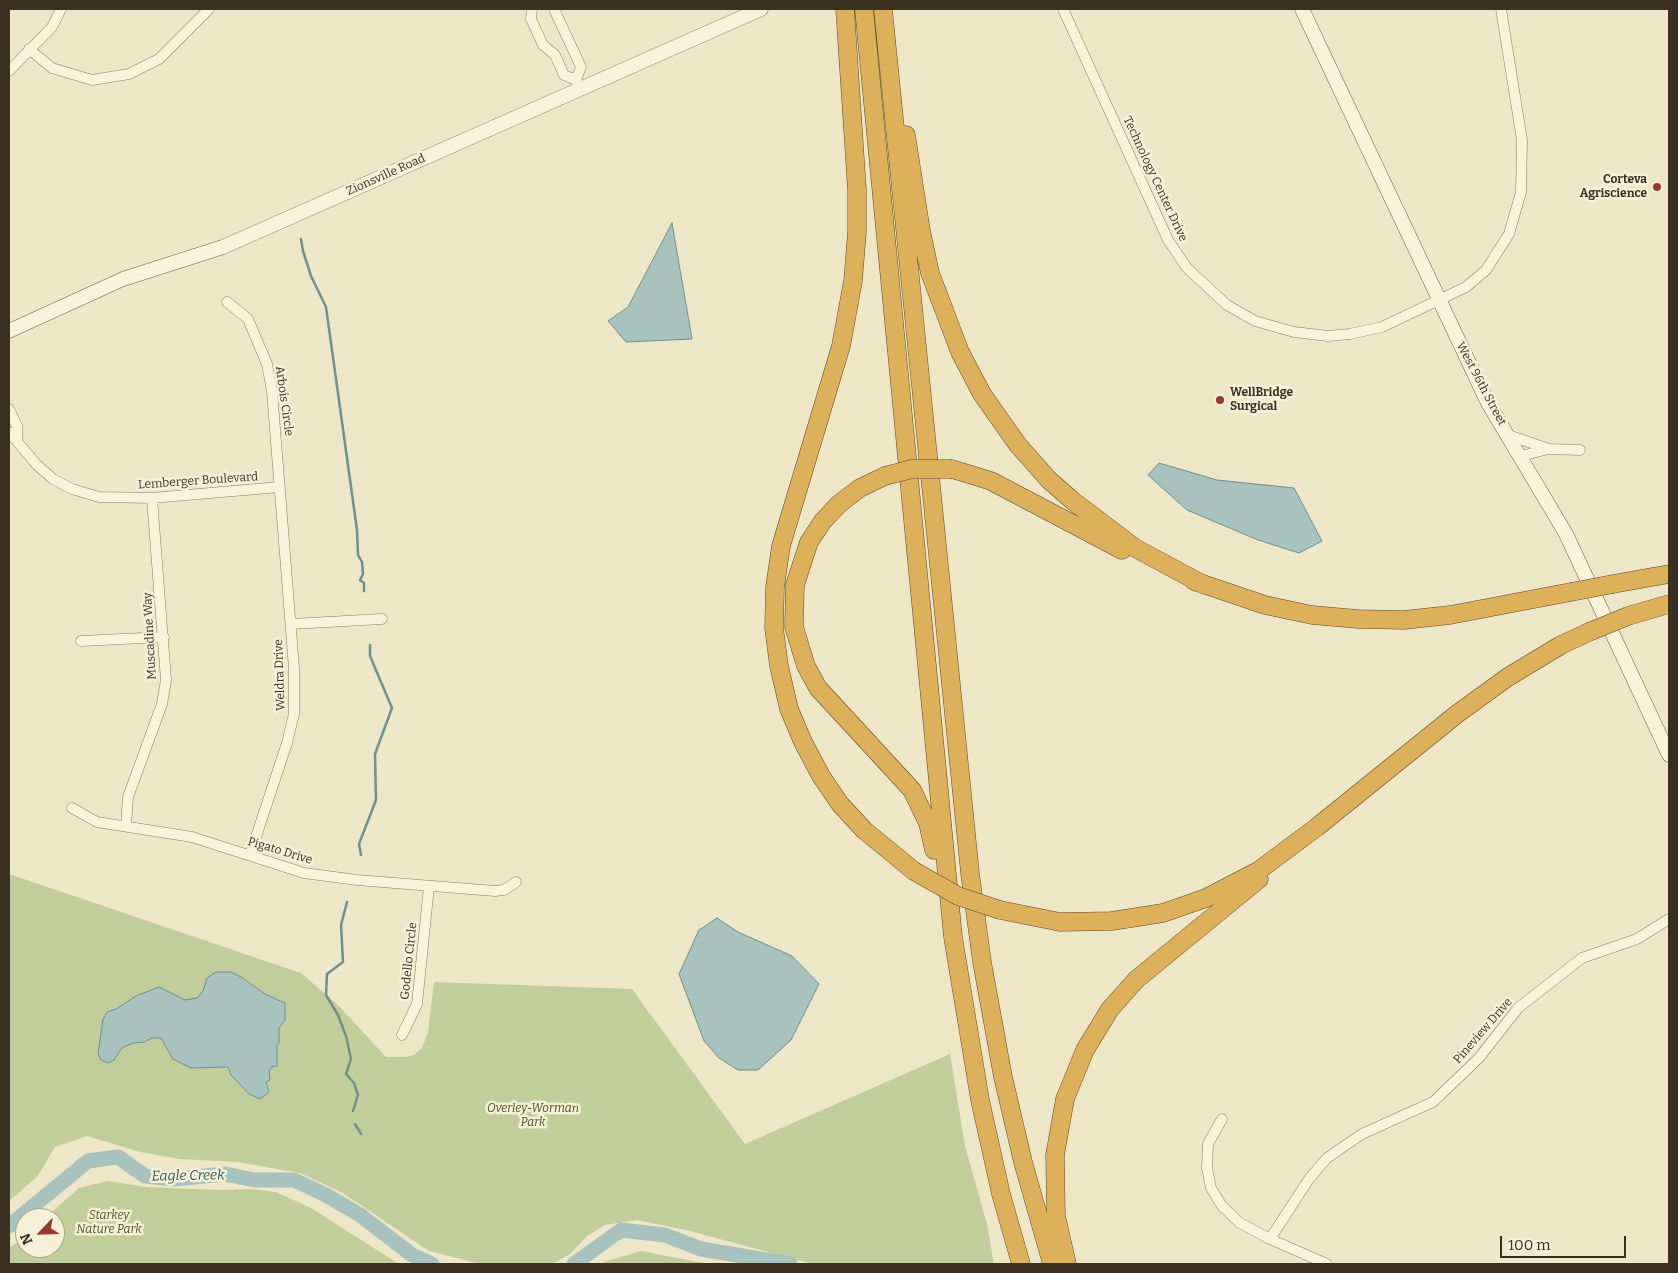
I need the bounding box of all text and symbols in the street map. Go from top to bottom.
street label: Technology Center Drive [1120,114,1190,244]
street label: Zionsville Road [344,151,428,199]
place label: Corteva Agriscience [1580,173,1647,201]
marker: Corteva Agriscience [1651,181,1663,193]
street label: West 96th Street [1453,340,1509,428]
street label: Arbois Circle [272,365,296,437]
place label: WellBridge Surgical [1230,386,1293,414]
marker: WellBridge Surgical [1214,394,1226,406]
street label: Lemberger Boulevard [137,470,259,492]
street label: Muscadine Way [141,592,159,680]
street label: Weldra Drive [272,639,288,711]
street label: Pigato Drive [246,834,314,868]
street label: Godello Circle [398,922,420,1000]
street label: Pineview Drive [1451,995,1515,1067]
park label: Overley-Worman Park [487,1102,579,1130]
water label: Eagle Creek [151,1167,225,1185]
north arrow [15,1208,65,1258]
park label: Starkey Nature Park [76,1209,142,1237]
scale bar [1503,1226,1629,1258]
text: N [17,1231,37,1247]
text: 100 m [1508,1236,1551,1254]

